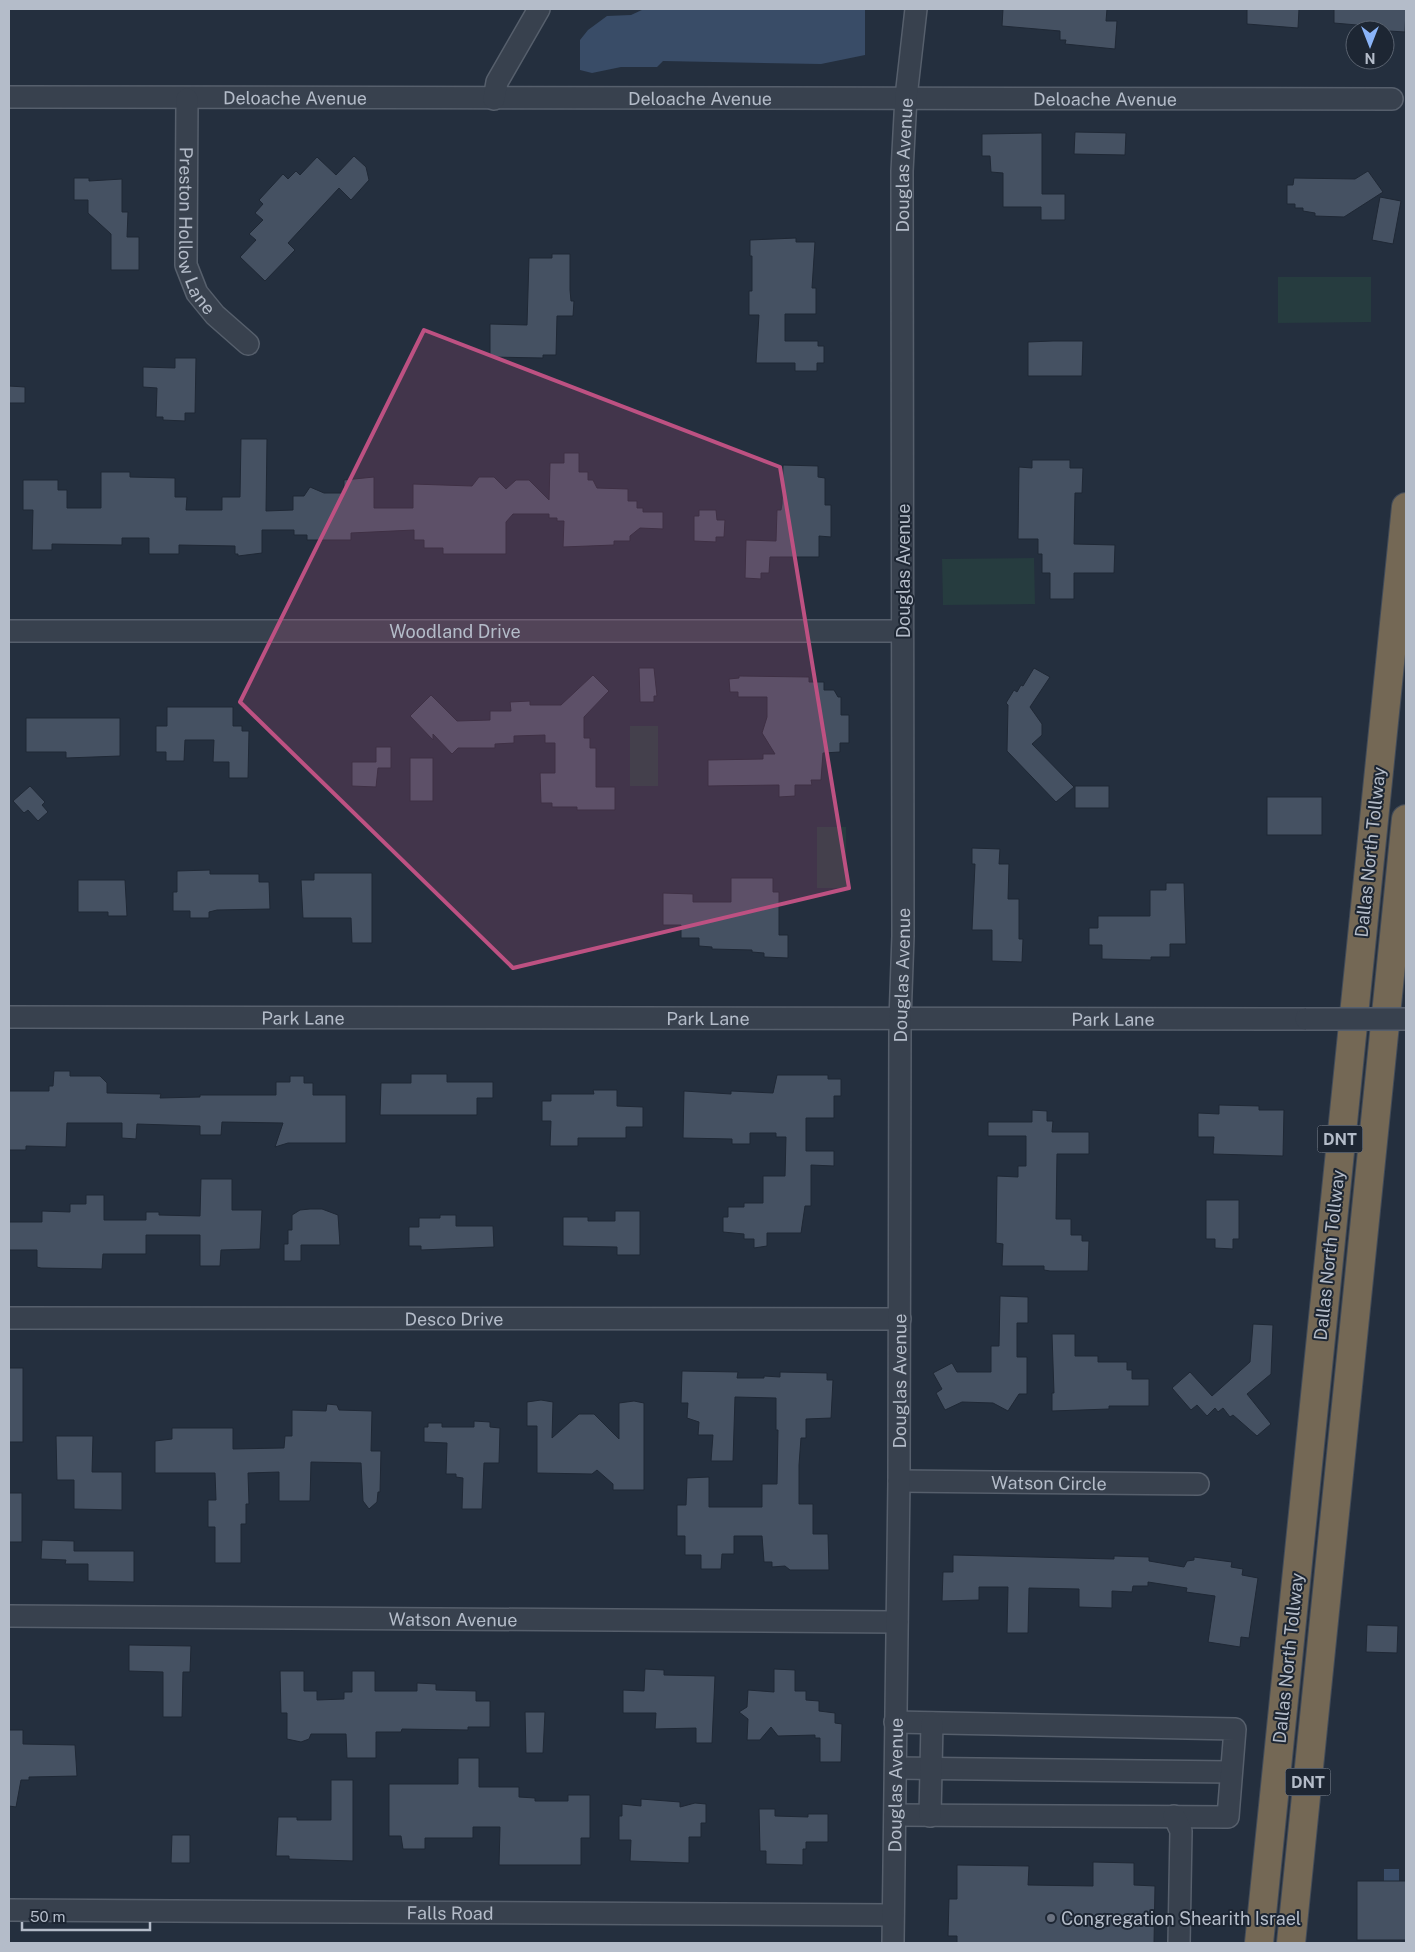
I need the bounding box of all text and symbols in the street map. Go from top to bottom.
north arrow [1345,20,1395,70]
text: N [1365,50,1375,66]
street label: Deloache Avenue [223,87,367,108]
street label: Deloache Avenue [628,87,772,109]
street label: Deloache Avenue [1033,88,1177,109]
street label: Douglas Avenue [891,97,916,233]
street label: Preston Hollow Lane [174,147,220,318]
street label: Douglas Avenue [893,504,914,638]
street label: Woodland Drive [389,621,521,642]
street label: Dallas North Tollway [1351,765,1389,938]
street label: Douglas Avenue [889,908,914,1042]
street label: Park Lane [261,1007,345,1028]
street label: Park Lane [666,1008,750,1029]
street label: Park Lane [1071,1008,1155,1029]
road number: DNT [1318,1126,1362,1152]
street label: Dallas North Tollway [1310,1168,1348,1341]
street label: Desco Drive [404,1308,504,1329]
street label: Douglas Avenue [889,1314,910,1448]
street label: Watson Circle [991,1471,1107,1494]
street label: Dallas North Tollway [1269,1571,1307,1744]
street label: Watson Avenue [388,1608,517,1630]
street label: Douglas Avenue [884,1717,906,1853]
road number: DNT [1286,1768,1330,1795]
scale bar [22,1900,150,1932]
street label: Falls Road [406,1902,494,1923]
text: 50 m [30,1908,65,1925]
place label: Congregation Shearith Israel [1061,1908,1301,1929]
marker: Congregation Shearith Israel [1045,1912,1057,1924]

